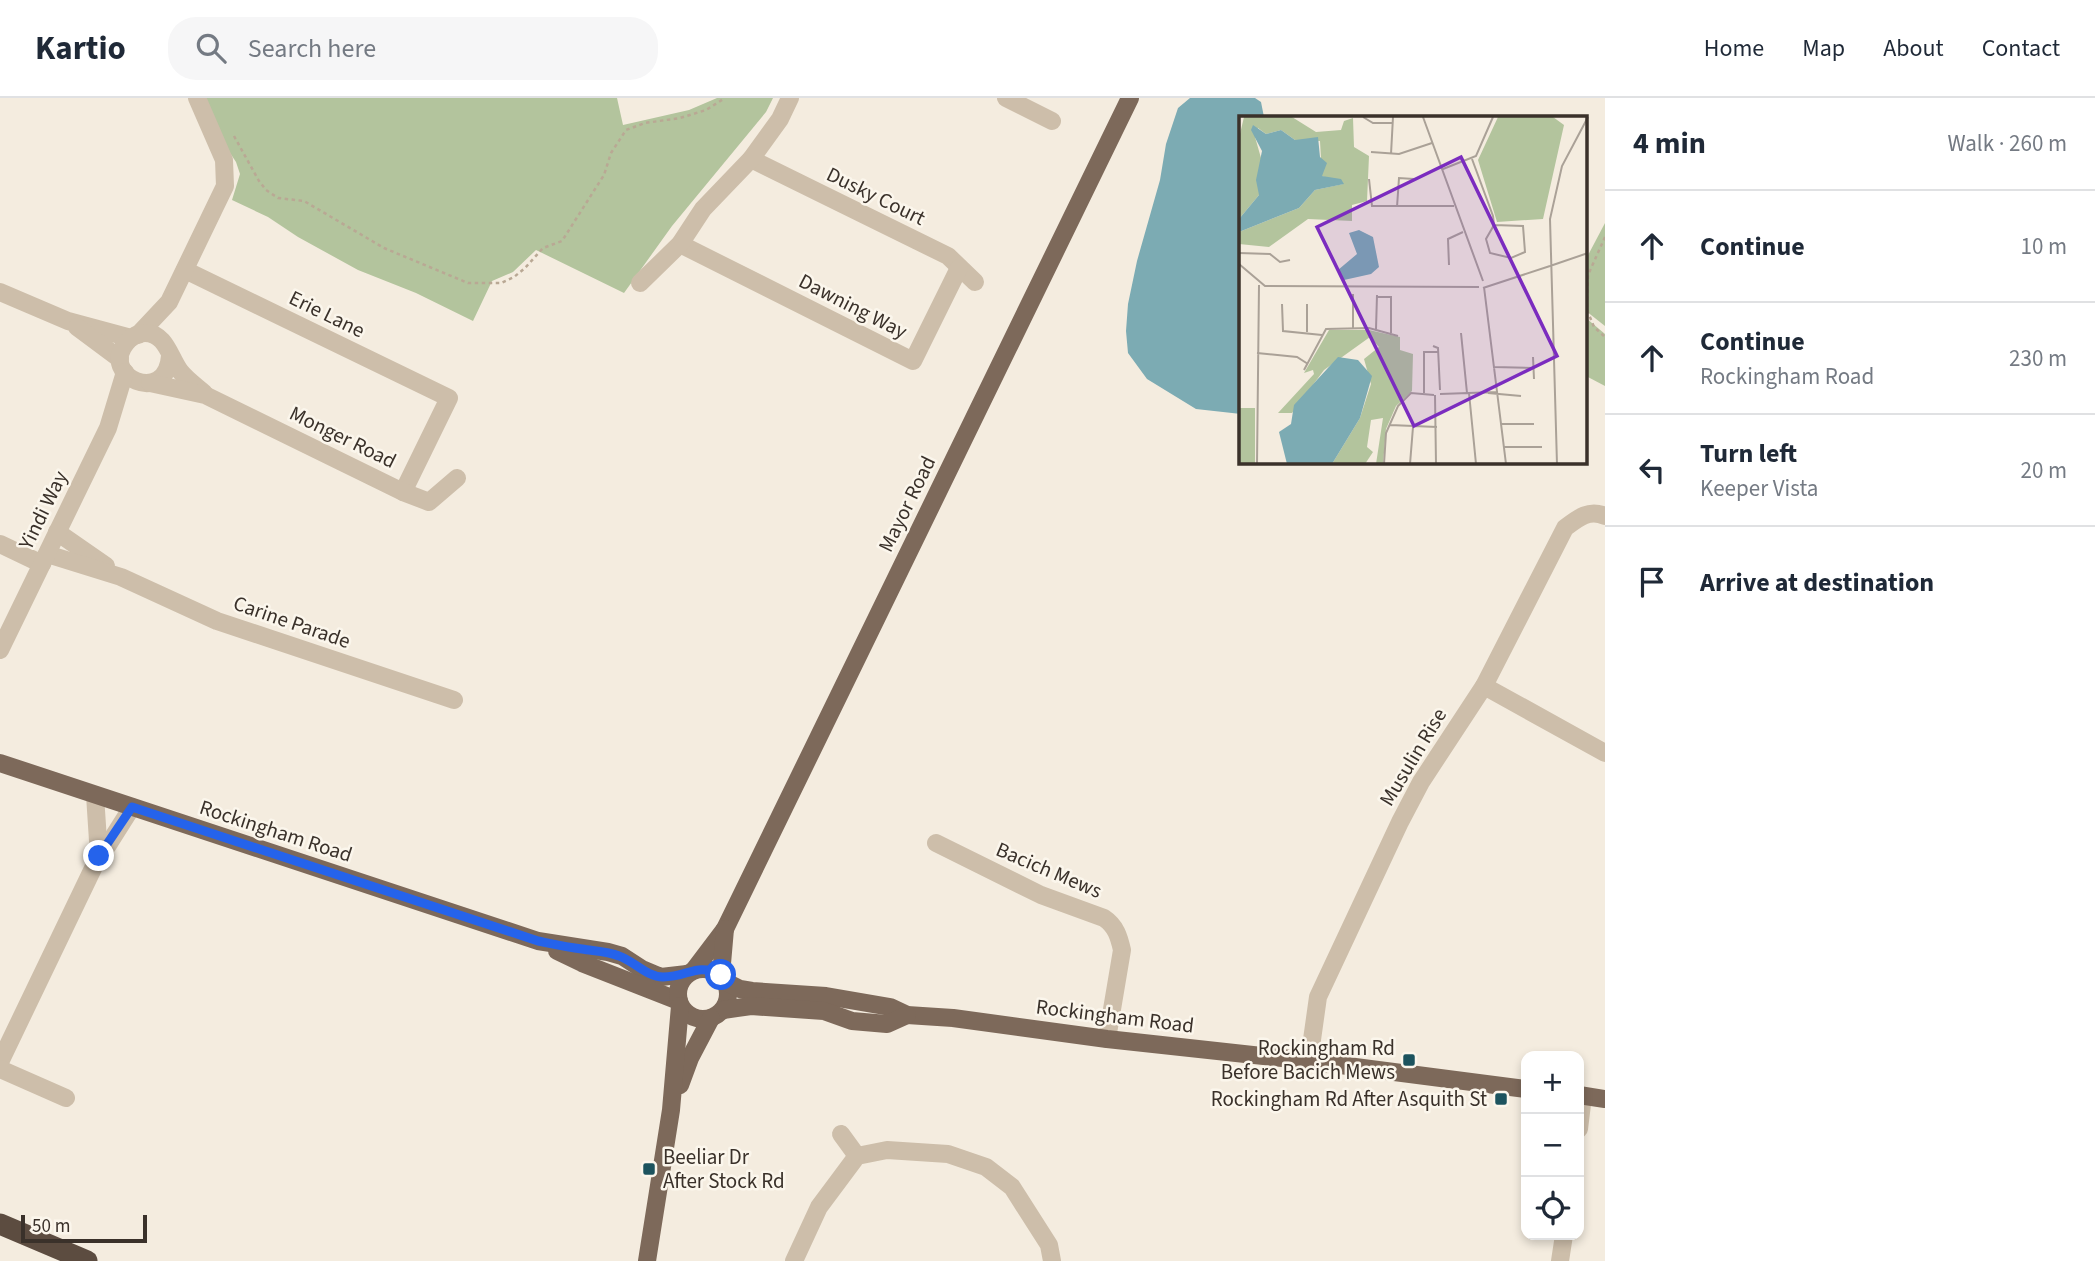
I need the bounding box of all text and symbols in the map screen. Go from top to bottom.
search box [168,17,658,80]
text: Kartio [35,25,126,72]
icon: search [192,29,230,67]
text: Search here [248,30,376,67]
text: Home [1704,31,1764,66]
text: Map [1802,31,1845,66]
text: About [1883,31,1944,66]
text: Contact [1982,31,2060,66]
inset map [1239,116,1588,464]
text: 4 min [1633,122,1706,165]
text: Walk · 260 m [1948,127,2067,160]
street label: Dusky Court [821,159,931,233]
icon: ahead [1633,227,1671,265]
text: Continue [1700,228,1805,265]
text: 10 m [2020,230,2067,263]
street label: Dawning Way [794,266,913,346]
street label: Erie Lane [284,283,370,345]
text: Continue [1700,323,1805,360]
icon: ahead [1633,339,1671,377]
text: 230 m [2009,342,2067,375]
text: Rockingham Road [1700,360,1874,393]
street label: Monger Road [285,398,401,476]
text: Turn left [1700,435,1797,472]
street label: Mayor Road [871,451,943,557]
icon: left [1633,451,1671,489]
text: 20 m [2020,454,2067,487]
street label: Yindi Way [11,465,75,555]
text: Keeper Vista [1700,472,1818,505]
icon: arrive [1633,563,1671,601]
text: Arrive at destination [1700,564,1934,601]
street label: Carine Parade [229,588,355,656]
street label: Musulin Rise [1372,702,1454,812]
street label: Rockingham Road [196,792,356,870]
street label: Bacich Mews [991,834,1107,906]
route end [83,840,114,871]
route start [705,959,736,990]
street label: Rockingham Road [1034,991,1196,1041]
place label: Rockingham Rd Before Bacich Mews [1221,1033,1395,1087]
map controls [1521,1051,1584,1240]
button: + [1521,1051,1584,1114]
marker: Rockingham Rd Before Bacich Mews [1401,1052,1417,1068]
place label: Rockingham Rd After Asquith St [1211,1084,1487,1114]
marker: Rockingham Rd After Asquith St [1493,1091,1509,1107]
button: − [1521,1114,1584,1177]
place label: Beeliar Dr After Stock Rd [663,1142,785,1196]
marker: Beeliar Dr After Stock Rd [641,1161,657,1177]
button: locate [1521,1177,1584,1240]
scale bar [21,1212,147,1244]
text: 50 m [32,1213,70,1240]

